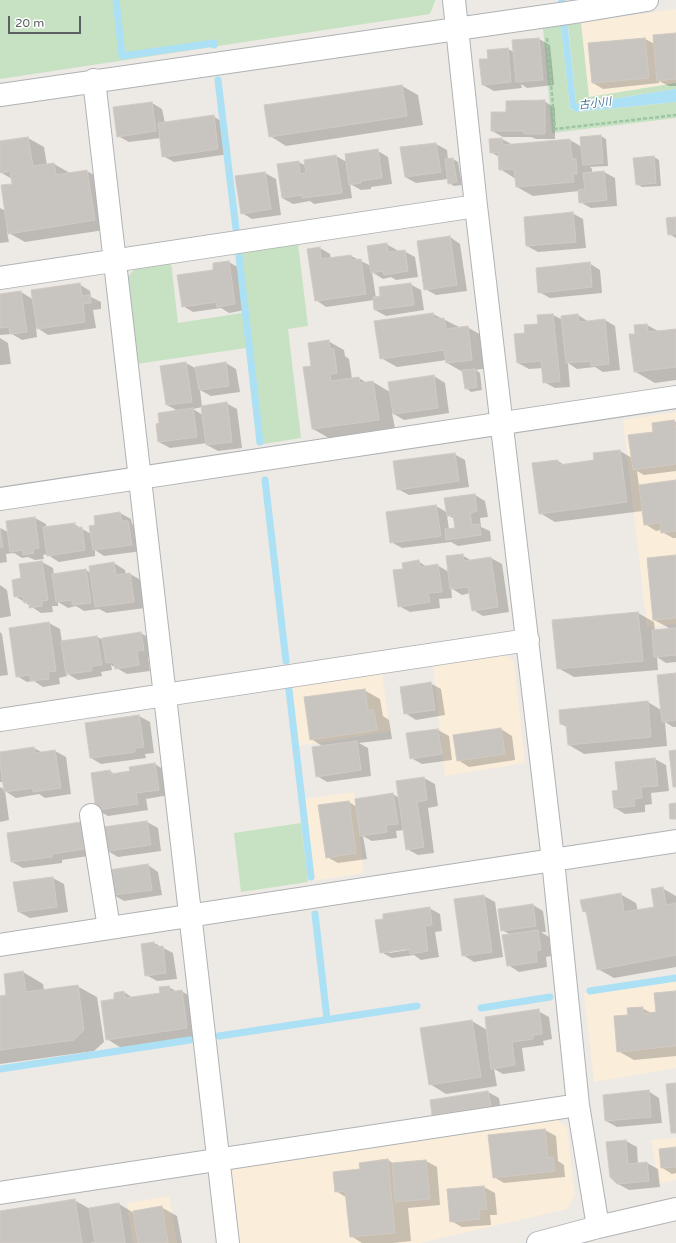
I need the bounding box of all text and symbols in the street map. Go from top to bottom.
scale bar [10,8,83,34]
text: 20 m [15,16,44,30]
water label: 古小川 [578,95,612,113]

